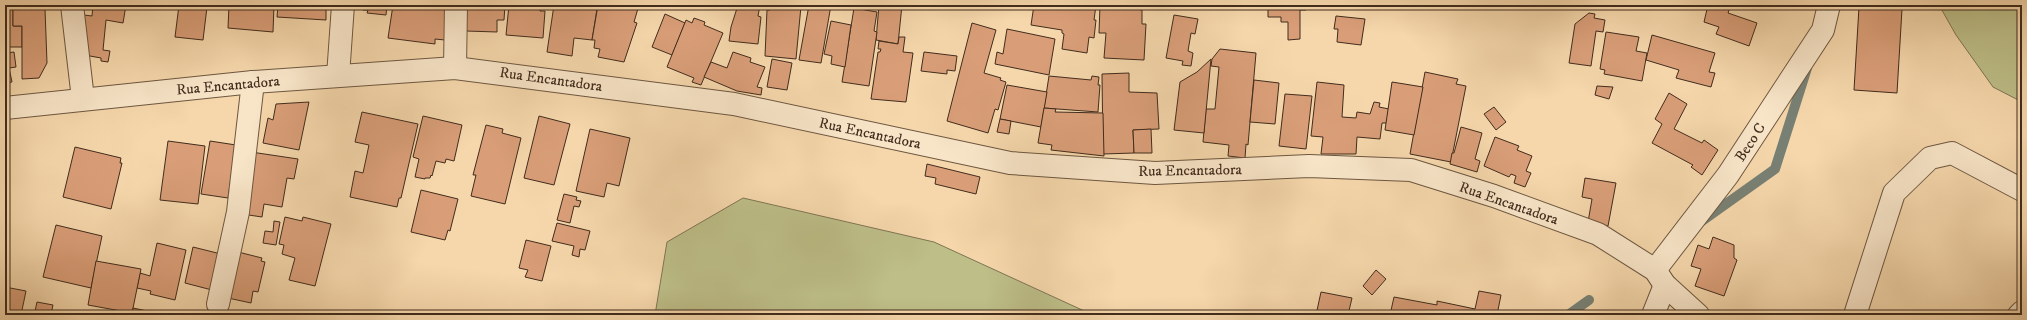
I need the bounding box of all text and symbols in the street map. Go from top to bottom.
street label: Rua Encantadora [498,63,604,96]
street label: Rua Encantadora [176,71,281,99]
street label: Rua Encantadora [817,113,923,154]
street label: Beco C [1731,119,1770,165]
street label: Rua Encantadora [1138,160,1243,181]
street label: Rua Encantadora [1457,178,1562,230]

